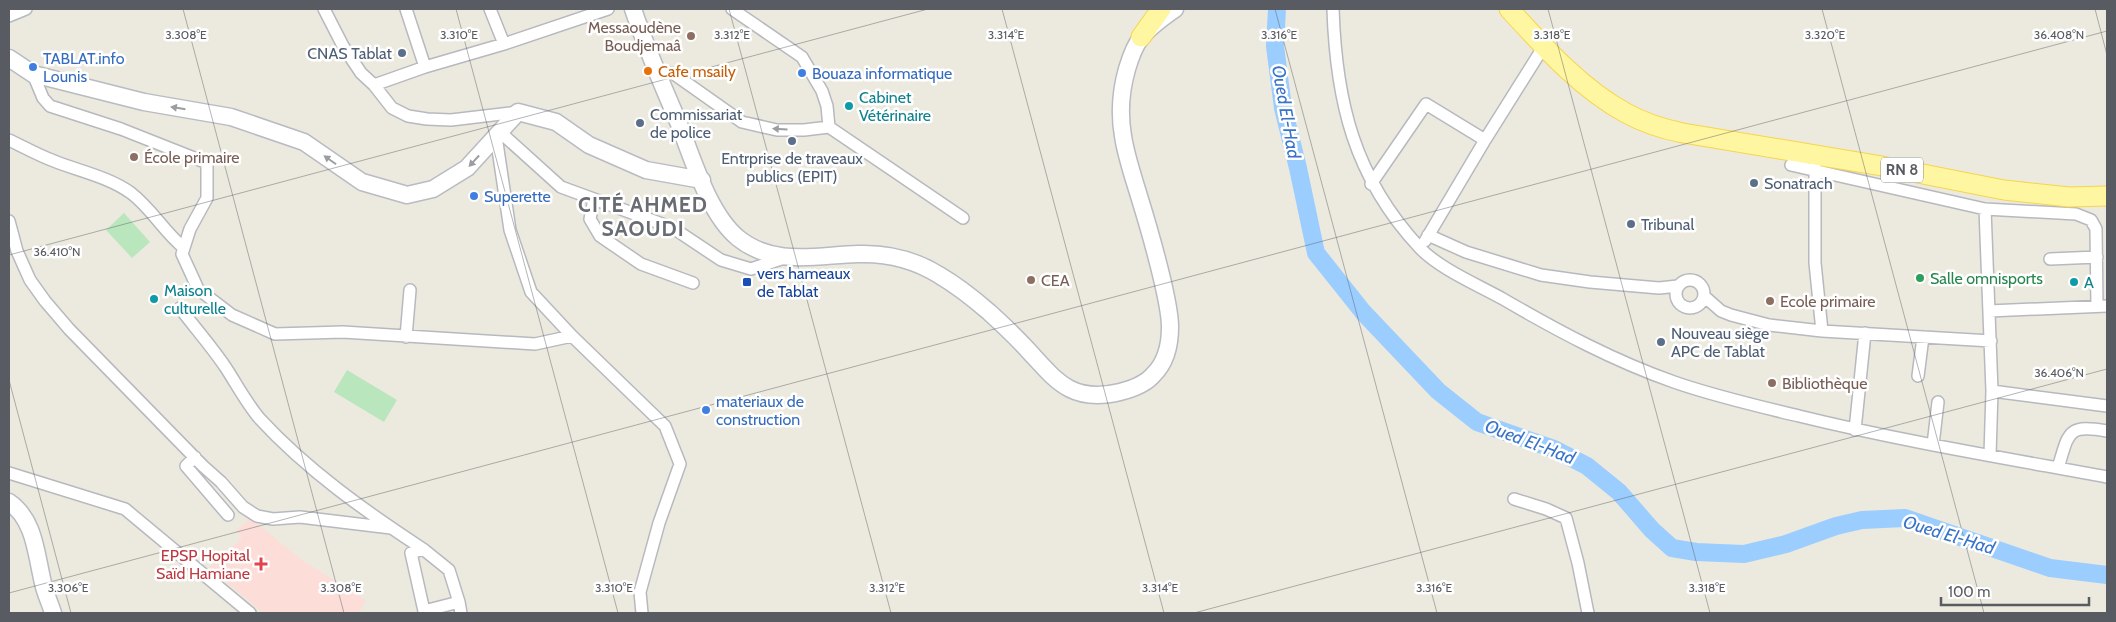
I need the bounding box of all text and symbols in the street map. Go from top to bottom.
place label: Messaoudène Boudjemaâ [588,18,681,55]
text: 3.308°E [165,27,207,42]
text: 3.310°E [440,27,478,42]
text: 3.312°E [714,27,750,42]
text: 3.314°E [988,27,1025,42]
text: 3.316°E [1261,27,1297,42]
text: 3.318°E [1534,27,1571,42]
text: 3.320°E [1805,27,1845,42]
text: 36.408°N [2034,27,2084,42]
marker: Messaoudène Boudjemaâ [685,30,697,42]
place label: CNAS Tablat [307,44,393,63]
marker: CNAS Tablat [396,47,408,59]
place label: TABLAT.info Lounis [43,49,125,86]
marker: TABLAT.info Lounis [27,61,39,73]
place label: Cafe msaily [658,62,736,81]
place label: Bouaza informatique [812,64,952,83]
water label: Oued El-Had [1267,64,1305,161]
marker: Cafe msaily [642,65,654,77]
marker: Bouaza informatique [796,67,808,79]
place label: Cabinet Vétérinaire [859,88,931,125]
marker: Cabinet Vétérinaire [843,100,855,112]
one-way arrow [169,104,185,112]
place label: Commissariat de police [650,105,743,142]
marker: Commissariat de police [634,117,646,129]
one-way arrow [772,125,788,133]
marker: Entrprise de traveaux publics (EPIT) [786,135,798,147]
place label: École primaire [144,148,240,167]
place label: Entrprise de traveaux publics (EPIT) [721,149,863,186]
marker: École primaire [128,151,140,163]
one-way arrow [468,154,480,166]
one-way arrow [323,155,337,165]
road number: RN 8 [1881,158,1923,182]
place label: Sonatrach [1764,174,1833,193]
marker: Sonatrach [1748,177,1760,189]
place label: Superette [484,187,551,206]
marker: Superette [468,190,480,202]
district label: CITÉ AHMED SAOUDI [578,192,708,241]
place label: Tribunal [1641,215,1694,234]
marker: Tribunal [1625,218,1637,230]
text: 36.410°N [34,244,80,259]
place label: vers hameaux de Tablat [757,264,851,301]
place label: Salle omnisports [1930,269,2043,288]
place label: CEA [1041,271,1070,290]
marker: Salle omnisports [1914,272,1926,284]
place label: A [2084,273,2094,292]
marker: CEA [1025,274,1037,286]
marker: vers hameaux de Tablat [741,276,753,288]
marker: A [2068,276,2080,288]
place label: Maison culturelle [164,281,226,318]
place label: Ecole primaire [1780,292,1876,311]
marker: Maison culturelle [148,293,160,305]
marker: Ecole primaire [1764,295,1776,307]
place label: Nouveau siège APC de Tablat [1671,324,1769,361]
marker: Nouveau siège APC de Tablat [1655,336,1667,348]
text: 36.406°N [2034,365,2084,380]
place label: Bibliothèque [1782,374,1867,393]
marker: Bibliothèque [1766,377,1778,389]
place label: materiaux de construction [716,392,804,429]
marker: materiaux de construction [700,404,712,416]
water label: Oued El-Had [1482,415,1579,469]
water label: Oued El-Had [1901,511,1998,560]
place label: EPSP Hopital Saïd Hamiane [156,546,250,583]
marker: EPSP Hopital Saïd Hamiane [254,557,268,571]
scale bar [1941,574,2088,606]
text: 3.306°E [48,580,89,595]
text: 3.308°E [320,580,362,595]
text: 3.310°E [595,580,633,595]
text: 3.312°E [869,580,905,595]
text: 3.314°E [1142,580,1179,595]
text: 3.316°E [1416,580,1452,595]
text: 3.318°E [1689,580,1726,595]
text: 100 m [1948,583,1990,601]

